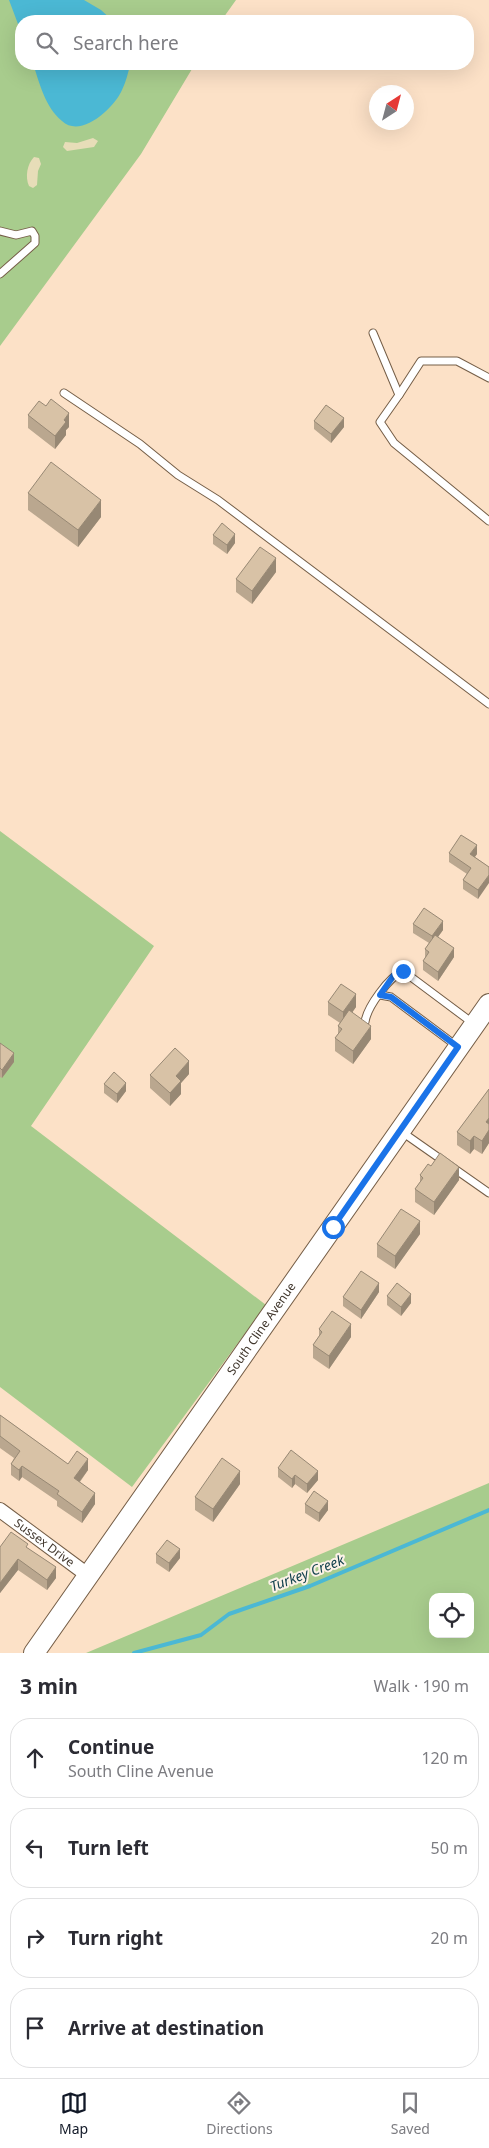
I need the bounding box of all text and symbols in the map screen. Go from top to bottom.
search box [15,15,474,70]
icon: search [33,29,61,57]
text: Search here [73,30,179,56]
north arrow [369,85,414,130]
route end [392,960,415,983]
route start [322,1216,345,1239]
street label: South Cline Avenue [223,1279,299,1378]
street label: Sussex Drive [11,1514,78,1571]
water label: Turkey Creek [267,1549,348,1595]
map controls [429,1593,474,1638]
button: locate [429,1593,474,1638]
text: 3 min [20,1672,78,1700]
text: Walk · 190 m [374,1675,469,1697]
text: Continue [68,1734,154,1760]
icon: ahead [21,1744,49,1772]
text: 120 m [421,1747,468,1769]
text: South Cline Avenue [68,1760,214,1782]
icon: left [21,1834,49,1862]
text: Turn left [68,1835,149,1861]
text: 50 m [431,1837,468,1859]
icon: right [21,1924,49,1952]
text: Turn right [68,1925,163,1951]
text: 20 m [431,1927,468,1949]
icon: arrive [21,2014,49,2042]
text: Arrive at destination [68,2015,264,2041]
tab: Map [59,2089,88,2138]
tab: Directions [206,2089,273,2138]
tab: Saved [391,2089,430,2138]

